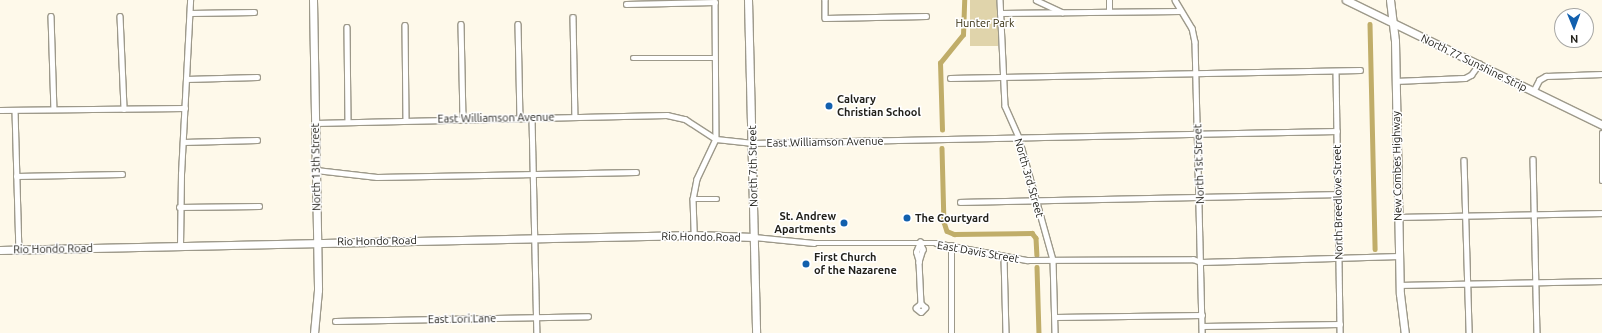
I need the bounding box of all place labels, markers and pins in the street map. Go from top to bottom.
place label: Calvary Christian School [837,93,921,119]
marker: Calvary Christian School [824,101,834,111]
place label: St. Andrew Apartments [774,210,836,236]
place label: The Courtyard [915,211,989,225]
marker: The Courtyard [902,213,912,223]
marker: St. Andrew Apartments [839,218,849,228]
place label: First Church of the Nazarene [814,251,897,277]
marker: First Church of the Nazarene [801,259,811,269]

